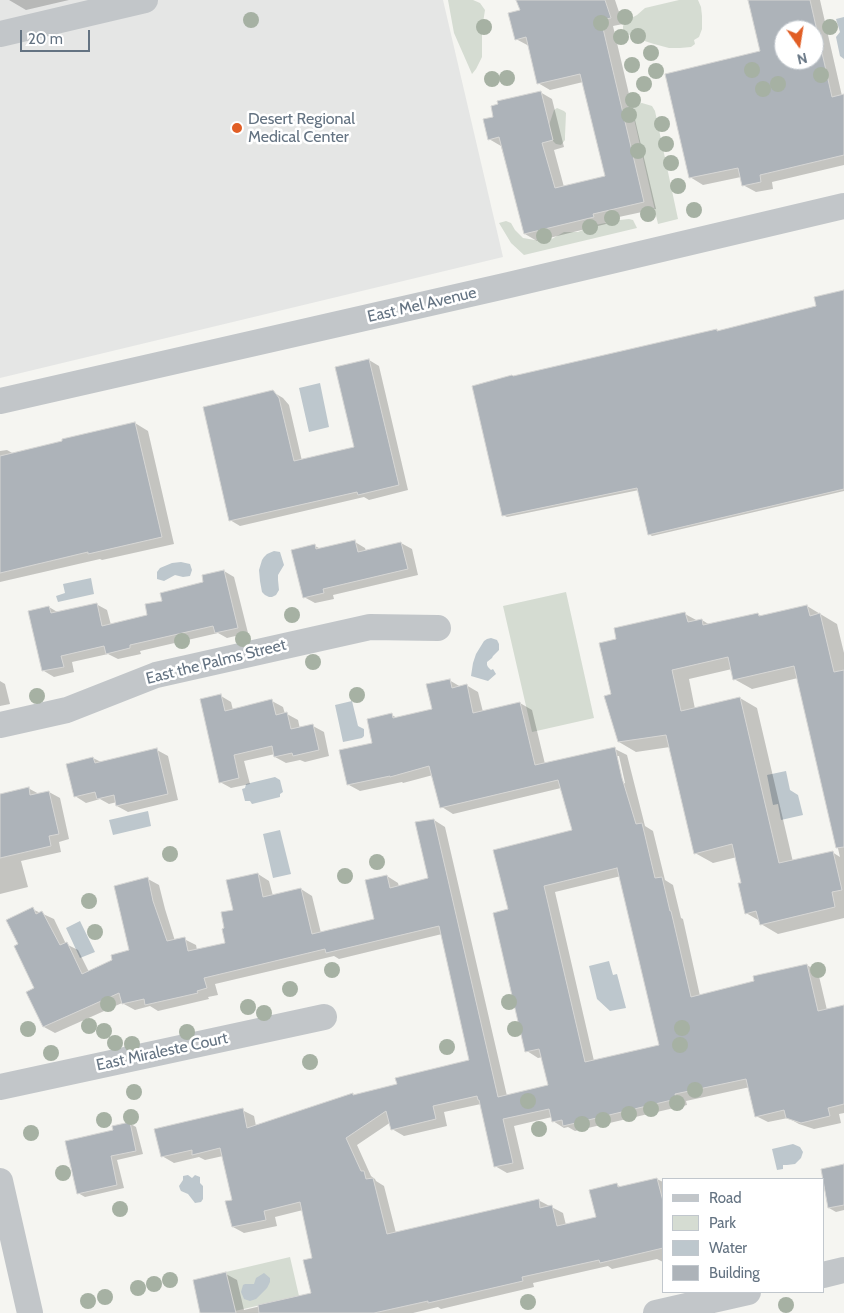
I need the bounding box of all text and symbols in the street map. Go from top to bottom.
scale bar [22,20,92,52]
north arrow [774,20,824,70]
text: 20 m [28,30,63,48]
text: N [795,49,809,69]
place label: Desert Regional Medical Center [248,109,355,147]
marker: Desert Regional Medical Center [230,121,244,135]
street label: East Mel Avenue [366,283,478,327]
street label: East the Palms Street [144,635,288,689]
street label: East Miraleste Court [95,1029,229,1075]
legend [662,1178,824,1293]
text: Road [709,1189,742,1207]
text: Park [709,1214,736,1232]
text: Water [709,1239,747,1257]
text: Building [709,1264,760,1282]

